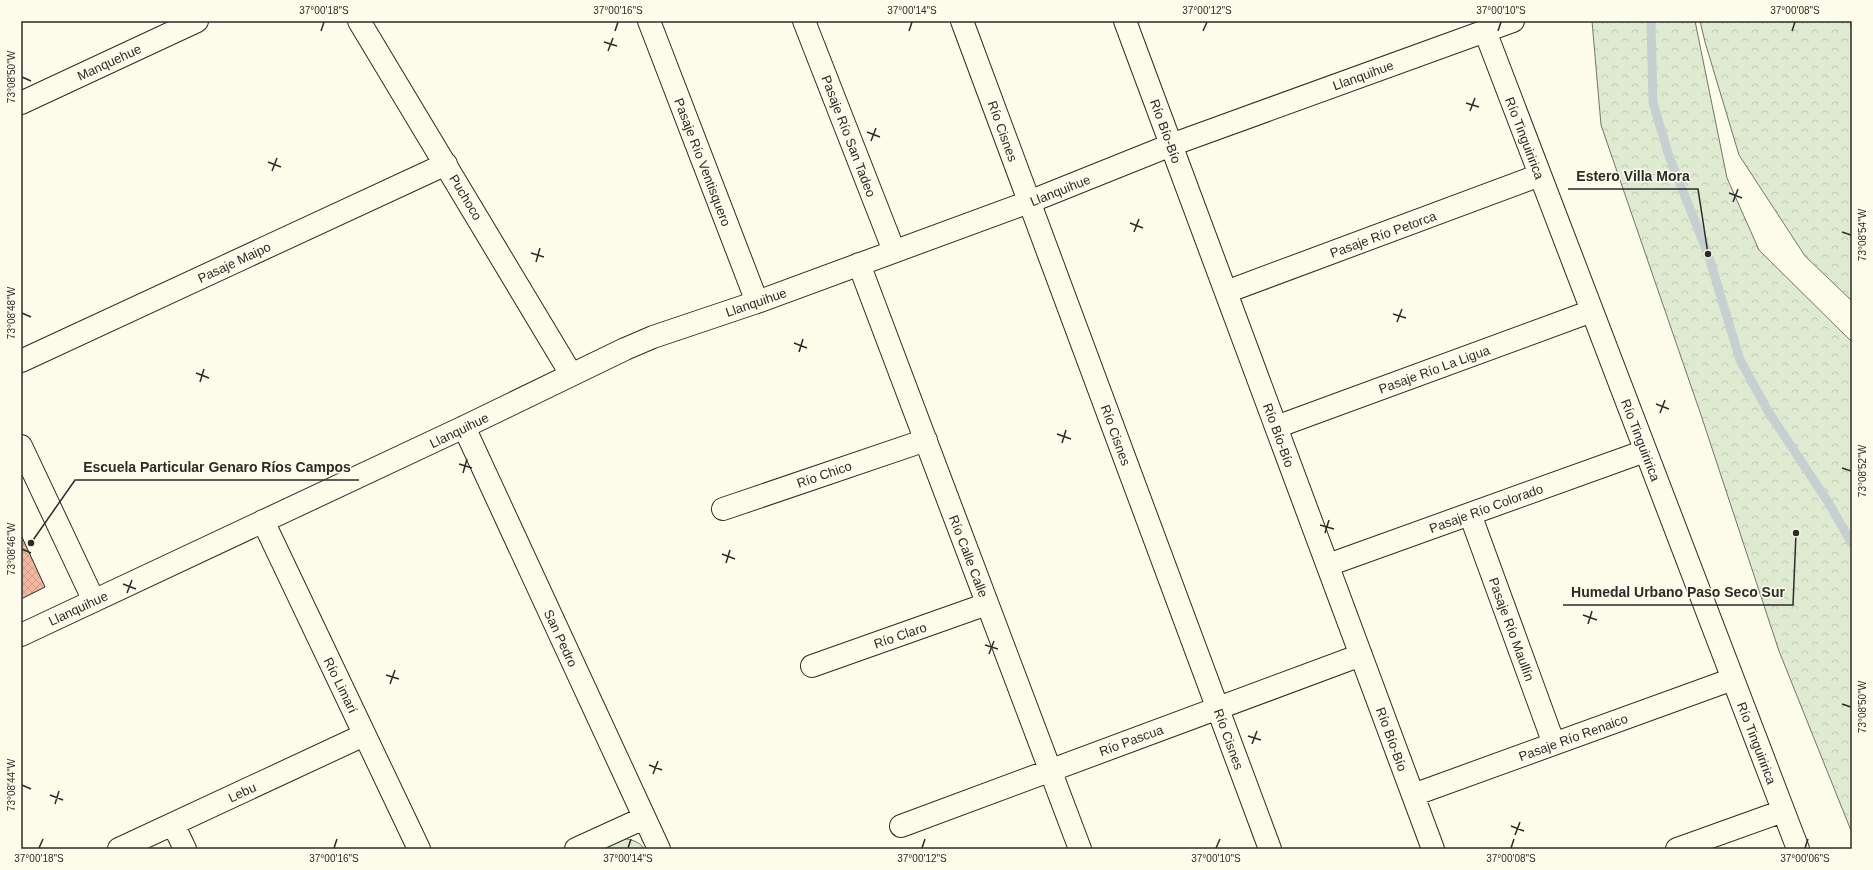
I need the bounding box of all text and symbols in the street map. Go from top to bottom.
text: 37°00'18"S [299,5,349,16]
text: 37°00'16"S [593,5,643,16]
text: 37°00'14"S [887,5,937,16]
text: 37°00'12"S [1182,5,1232,16]
text: 37°00'10"S [1476,5,1526,16]
text: 37°00'08"S [1770,5,1820,16]
street label: Manquehue [75,41,143,84]
text: 73°08'50"W [6,50,17,103]
street label: Llanquihue [1331,58,1396,93]
street label: Pasaje Río San Tadeo [818,73,879,199]
street label: Río Tinguiririca [1502,95,1547,182]
street label: Pasaje Río Ventisquero [671,96,734,228]
street label: Río Bío-Bío [1147,97,1184,165]
street label: Río Cisnes [985,99,1021,164]
callout: Estero Villa Mora [1568,163,1698,189]
text: Estero Villa Mora [1576,168,1690,184]
street label: Puchoco [446,172,485,223]
street label: Llanquihue [1028,172,1092,209]
street label: Pasaje Río Petorca [1328,208,1439,261]
text: 73°08'54"W [1857,208,1868,261]
street label: Pasaje Maipo [195,239,273,286]
street label: Llanquihue [724,285,789,320]
text: 73°08'48"W [6,286,17,339]
street label: Pasaje Río La Ligua [1377,342,1492,397]
street label: Río Tinguiririca [1618,397,1663,484]
street label: Río Bío-Bío [1260,401,1297,469]
street label: Río Cisnes [1098,403,1134,468]
street label: Llanquihue [427,410,491,451]
text: 73°08'52"W [1857,444,1868,497]
callout: Escuela Particular Genaro Ríos Campos [75,454,359,480]
street label: Río Chico [795,458,854,491]
text: Escuela Particular Genaro Ríos Campos [83,459,351,475]
street label: Pasaje Río Colorado [1427,481,1545,536]
street label: Río Calle Calle [946,513,991,599]
text: 73°08'46"W [6,522,17,575]
street label: Pasaje Río Maullín [1486,575,1537,683]
callout: Humedal Urbano Paso Seco Sur [1563,579,1793,605]
text: Humedal Urbano Paso Seco Sur [1571,584,1786,600]
street label: Llanquihue [46,588,110,629]
street label: San Pedro [541,607,580,669]
street label: Río Claro [872,619,929,652]
street label: Río Limarí [321,655,361,716]
text: 73°08'50"W [1857,680,1868,733]
street label: Río Tinguiririca [1734,700,1779,787]
street label: Río Bío-Bío [1373,705,1410,773]
street label: Río Cisnes [1211,707,1247,772]
street label: Pasaje Río Renaico [1517,711,1630,764]
street label: Río Pascua [1097,722,1166,759]
text: 73°08'44"W [6,758,17,811]
street label: Lebu [226,780,258,805]
text: 37°00'18"S [14,853,64,864]
text: 37°00'16"S [309,853,359,864]
text: 37°00'14"S [603,853,653,864]
text: 37°00'12"S [897,853,947,864]
text: 37°00'10"S [1191,853,1241,864]
text: 37°00'08"S [1486,853,1536,864]
text: 37°00'06"S [1780,853,1830,864]

